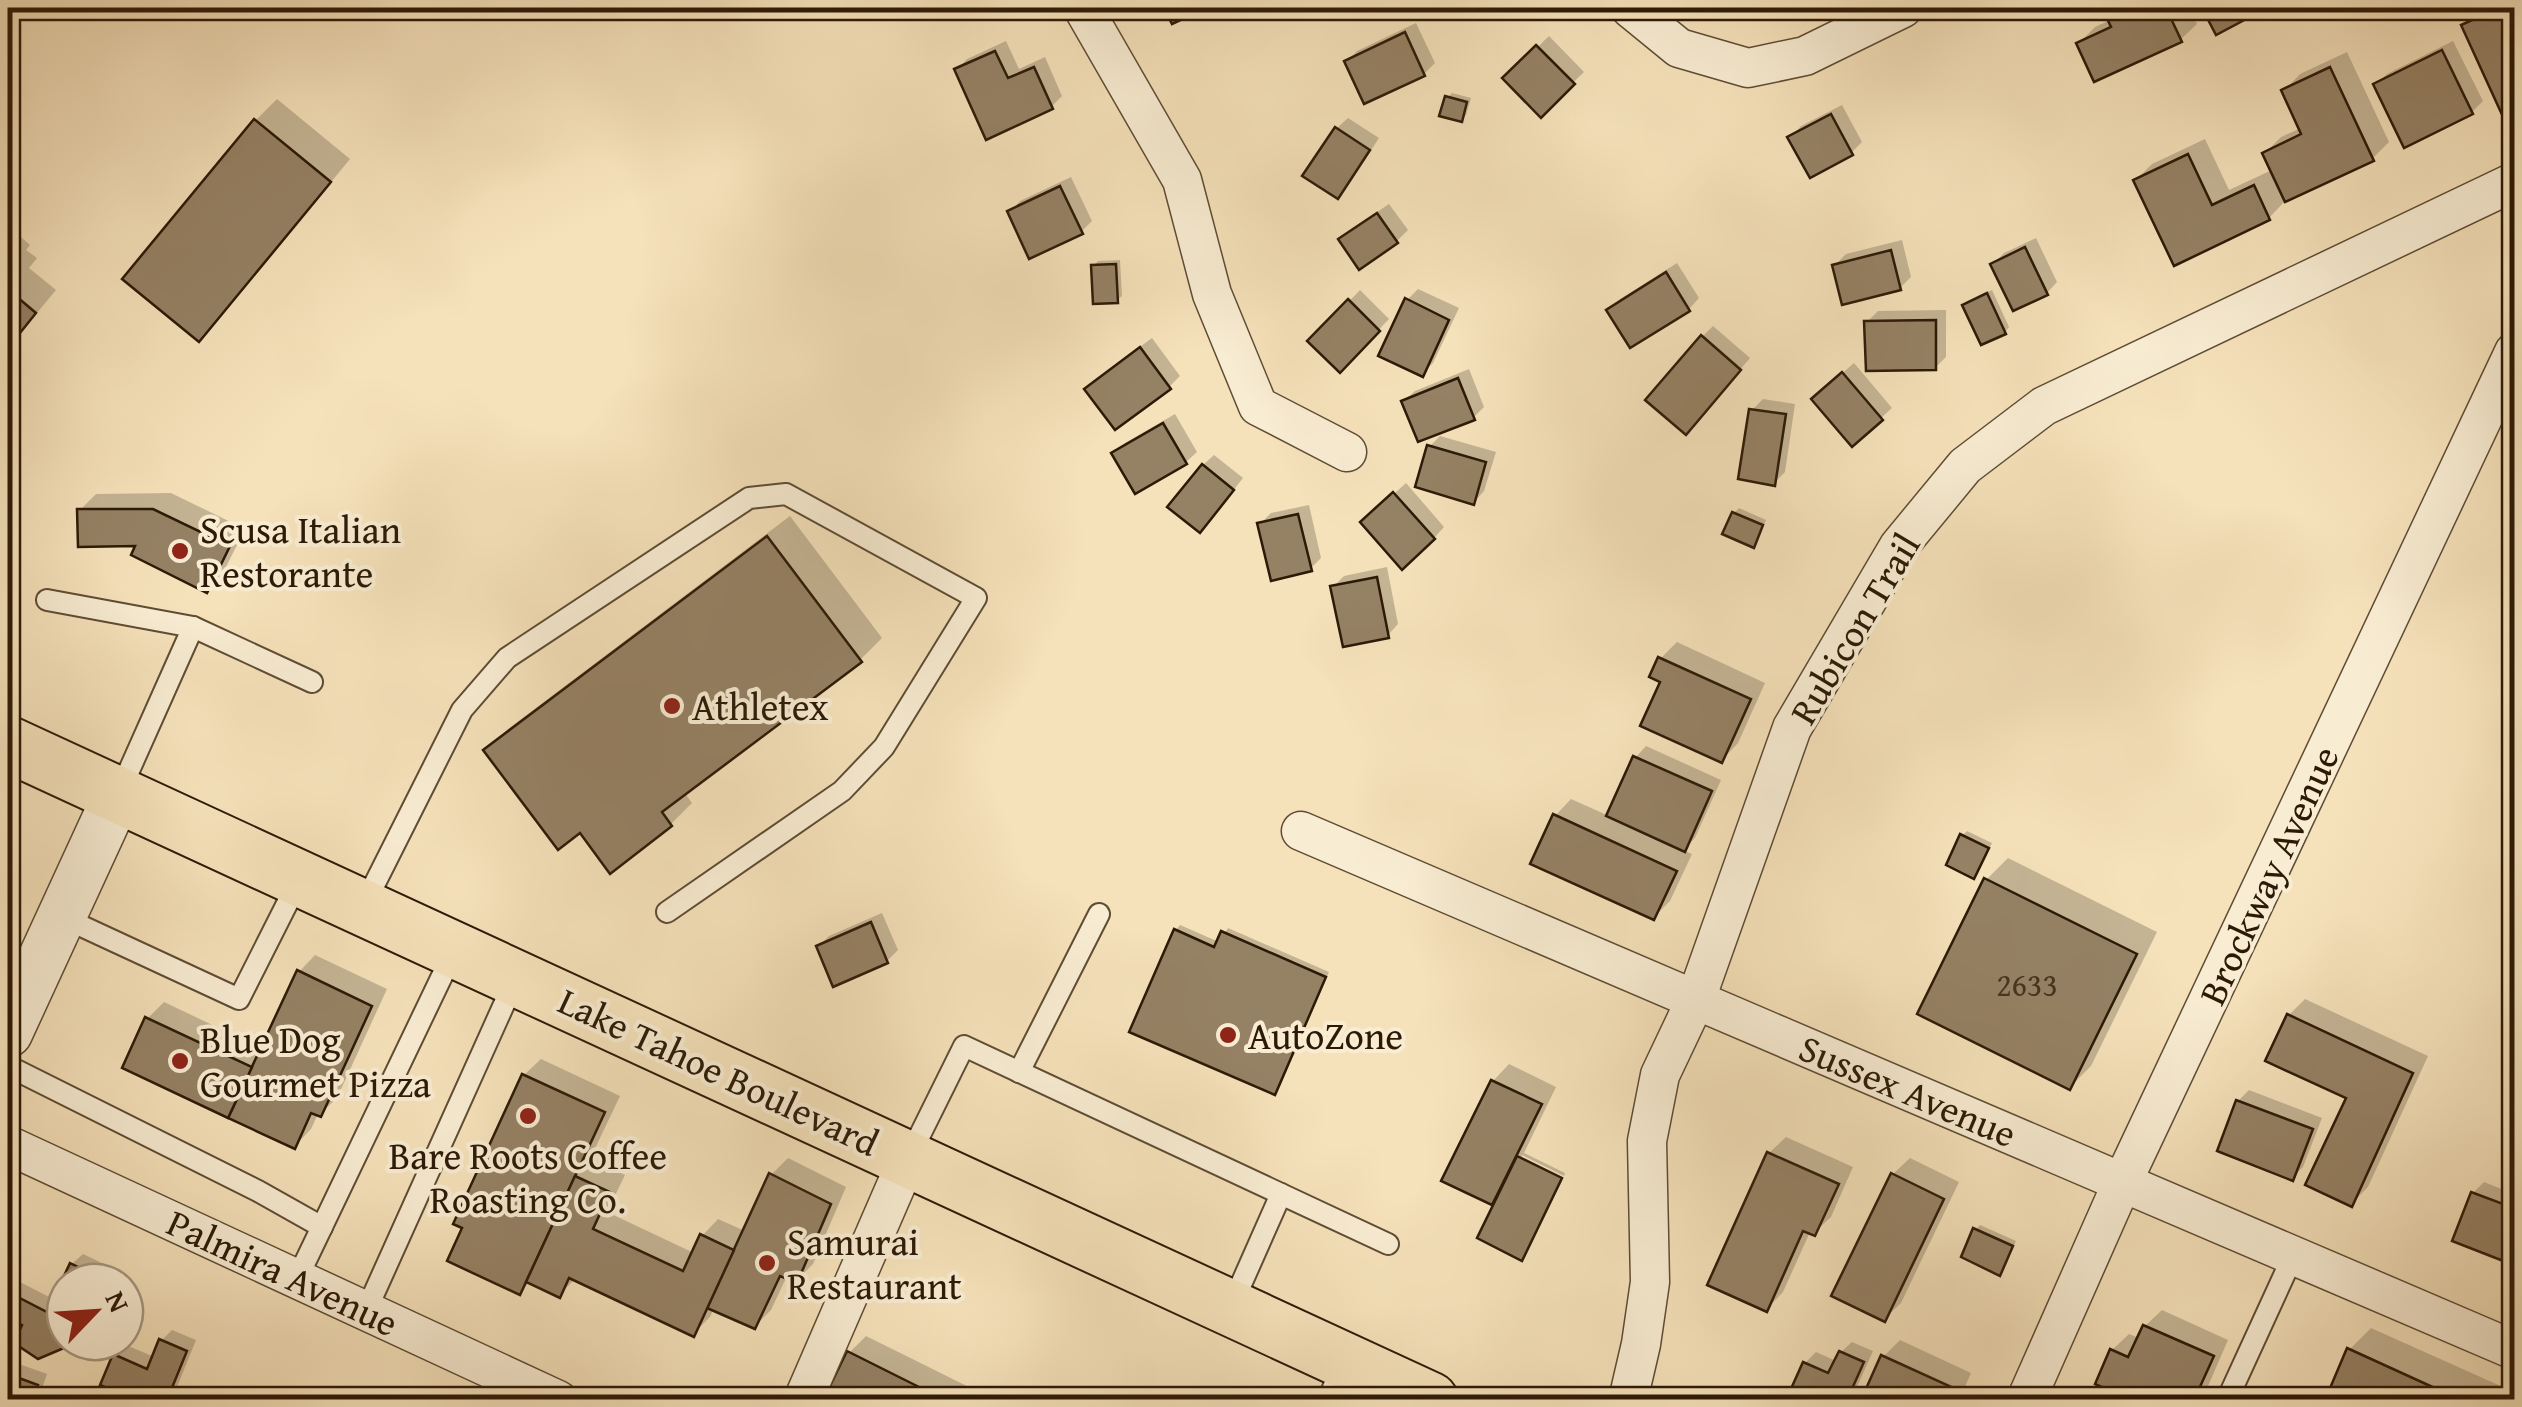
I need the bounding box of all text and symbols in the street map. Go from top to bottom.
place label: Scusa Italian Restorante [200,501,401,601]
street label: Rubicon Trail [1775,522,1933,734]
marker: Scusa Italian Restorante [169,540,191,562]
place label: Athletex [692,678,829,734]
marker: Athletex [661,695,683,717]
street label: Brockway Avenue [2183,736,2353,1014]
house number: 2633 [1996,961,2058,1008]
street label: Lake Tahoe Boulevard [550,972,889,1170]
place label: AutoZone [1248,1007,1403,1063]
place label: Blue Dog Gourmet Pizza [200,1011,431,1111]
street label: Sussex Avenue [1791,1019,2025,1161]
marker: AutoZone [1217,1024,1239,1046]
marker: Blue Dog Gourmet Pizza [169,1050,191,1072]
marker: Bare Roots Coffee Roasting Co. [517,1105,539,1127]
place label: Bare Roots Coffee Roasting Co. [389,1127,667,1227]
street label: Palmira Avenue [158,1194,408,1350]
place label: Samurai Restaurant [787,1213,962,1313]
marker: Samurai Restaurant [756,1252,778,1274]
north arrow [45,1262,145,1362]
text: N [96,1284,141,1319]

